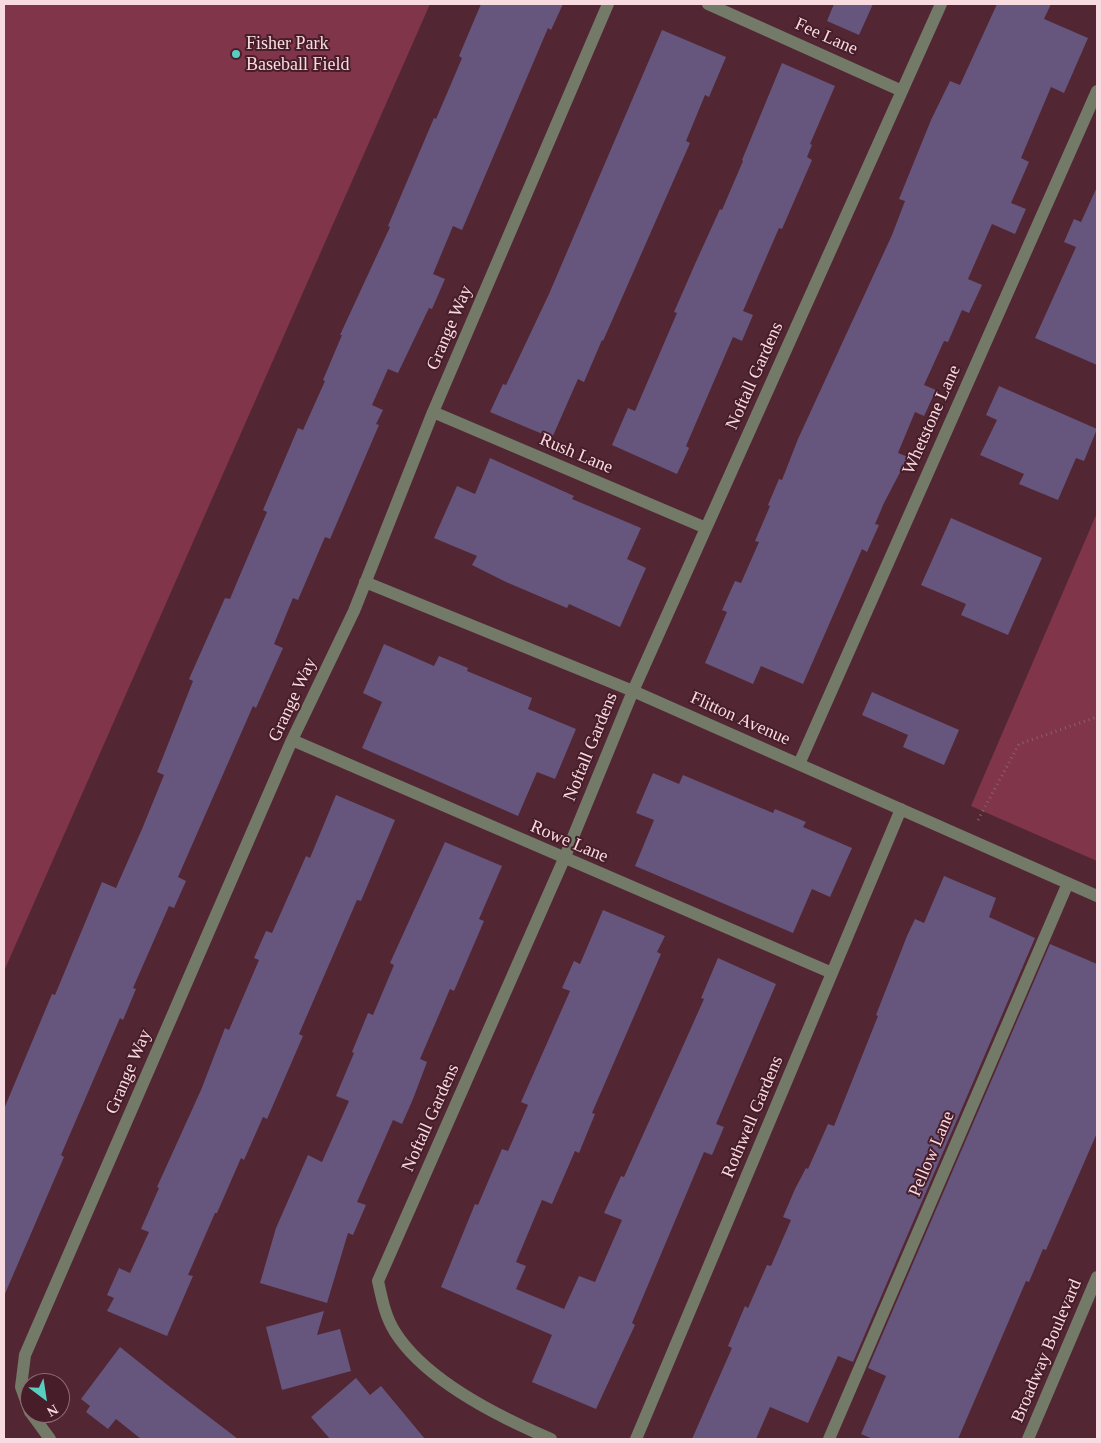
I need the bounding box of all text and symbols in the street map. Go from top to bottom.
street label: Fee Lane [791,14,861,60]
place label: Fisher Park Baseball Field [246,33,349,76]
marker: Fisher Park Baseball Field [230,48,242,60]
street label: Grange Way [422,282,478,374]
street label: Noftall Gardens [722,319,788,433]
street label: Whetstone Lane [898,362,966,478]
street label: Rush Lane [536,429,616,479]
street label: Grange Way [264,655,322,745]
street label: Flitton Avenue [687,687,793,751]
street label: Noftall Gardens [559,689,623,805]
street label: Rowe Lane [527,816,611,868]
street label: Grange Way [101,1026,157,1118]
street label: Rothwell Gardens [718,1053,788,1181]
street label: Noftall Gardens [398,1061,464,1175]
street label: Pellow Lane [904,1108,960,1200]
street label: Broadway Boulevard [1007,1276,1087,1426]
north arrow [20,1373,70,1423]
text: N [44,1401,61,1419]

